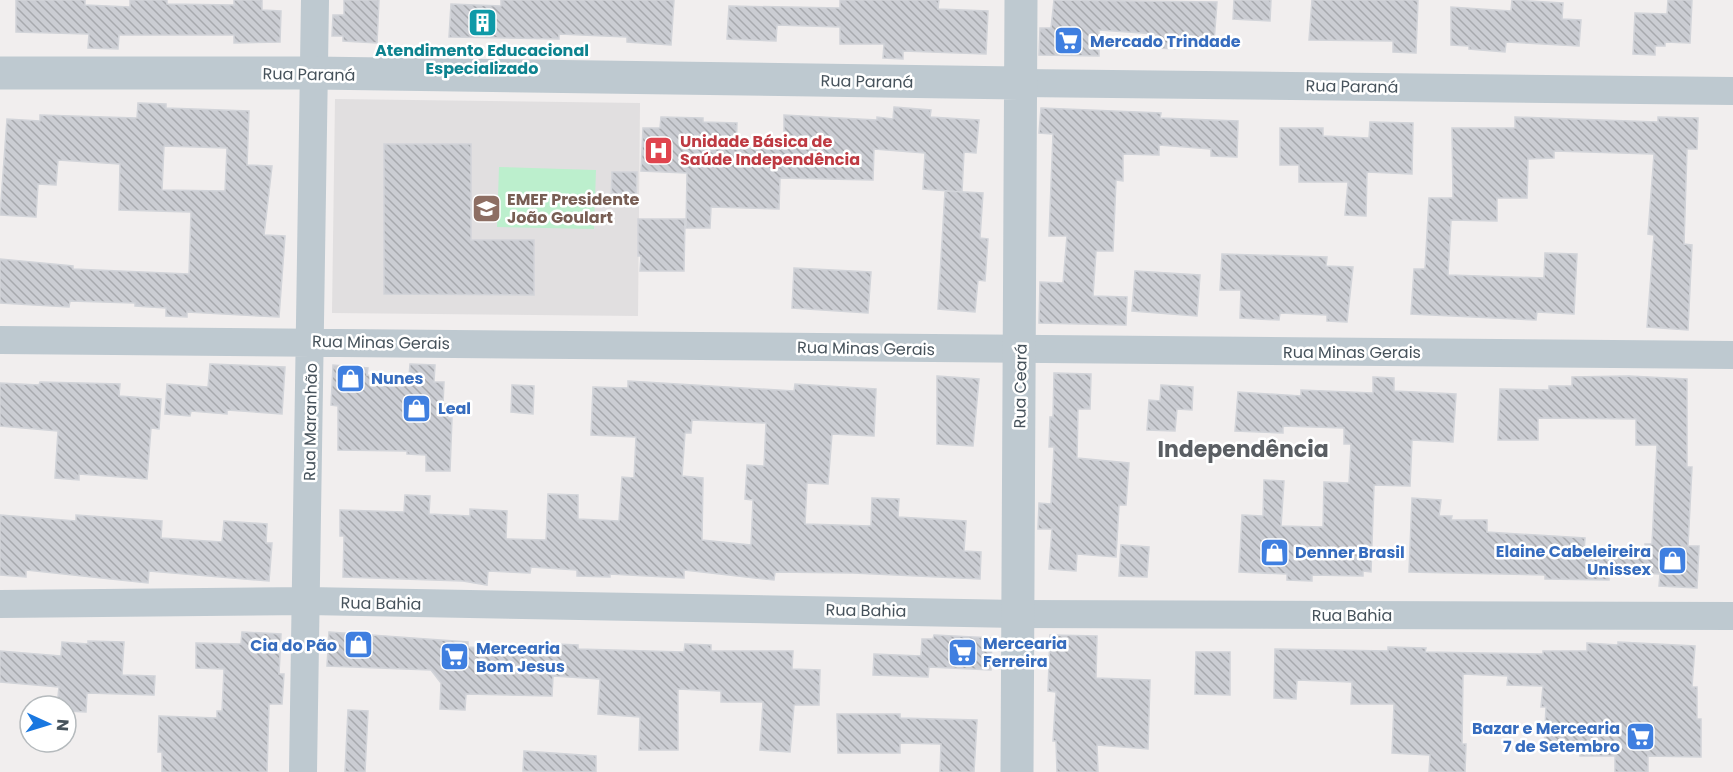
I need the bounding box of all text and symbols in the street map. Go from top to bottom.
building icon: Atendimento Educacional Especializado [466,6,498,38]
supermarket icon: Mercado Trindade [1053,25,1085,57]
place label: Mercado Trindade [1090,30,1241,53]
place label: Atendimento Educacional Especializado [375,39,589,80]
street label: Rua Paraná [262,62,356,87]
street label: Rua Paraná [820,69,914,94]
street label: Rua Paraná [1305,74,1399,99]
place label: Unidade Básica de Saúde Independência [680,130,860,171]
hospital icon: Unidade Básica de Saúde Independência [643,134,675,166]
place label: EMEF Presidente João Goulart [507,188,639,229]
school or university icon: EMEF Presidente João Goulart [470,192,502,224]
street label: Rua Minas Gerais [312,330,450,355]
street label: Rua Minas Gerais [797,336,935,361]
street label: Rua Minas Gerais [1283,341,1421,364]
street label: Rua Ceará [1008,343,1033,429]
shop icon: Nunes [334,362,366,394]
street label: Rua Maranhão [298,363,323,481]
place label: Nunes [371,367,423,390]
shop icon: Leal [401,392,433,424]
place label: Leal [438,397,471,420]
district label: Independência [1157,434,1329,465]
shop icon: Denner Brasil [1258,536,1290,568]
place label: Elaine Cabeleireira Unissex [1496,540,1652,581]
place label: Denner Brasil [1295,541,1405,564]
shop icon: Elaine Cabeleireira Unissex [1656,544,1688,576]
street label: Rua Bahia [340,591,422,616]
street label: Rua Bahia [825,598,907,623]
street label: Rua Bahia [1312,604,1392,627]
shop icon: Cia do Pão [342,629,374,661]
place label: Mercearia Ferreira [983,632,1067,673]
place label: Cia do Pão [250,634,337,657]
supermarket icon: Mercearia Ferreira [946,636,978,668]
place label: Mercearia Bom Jesus [476,637,565,678]
supermarket icon: Mercearia Bom Jesus [439,641,471,673]
north arrow [18,694,78,754]
place label: Bazar e Mercearia 7 de Setembro [1472,717,1620,758]
text: N [51,718,74,732]
supermarket icon: Bazar e Mercearia 7 de Setembro [1625,721,1657,753]

